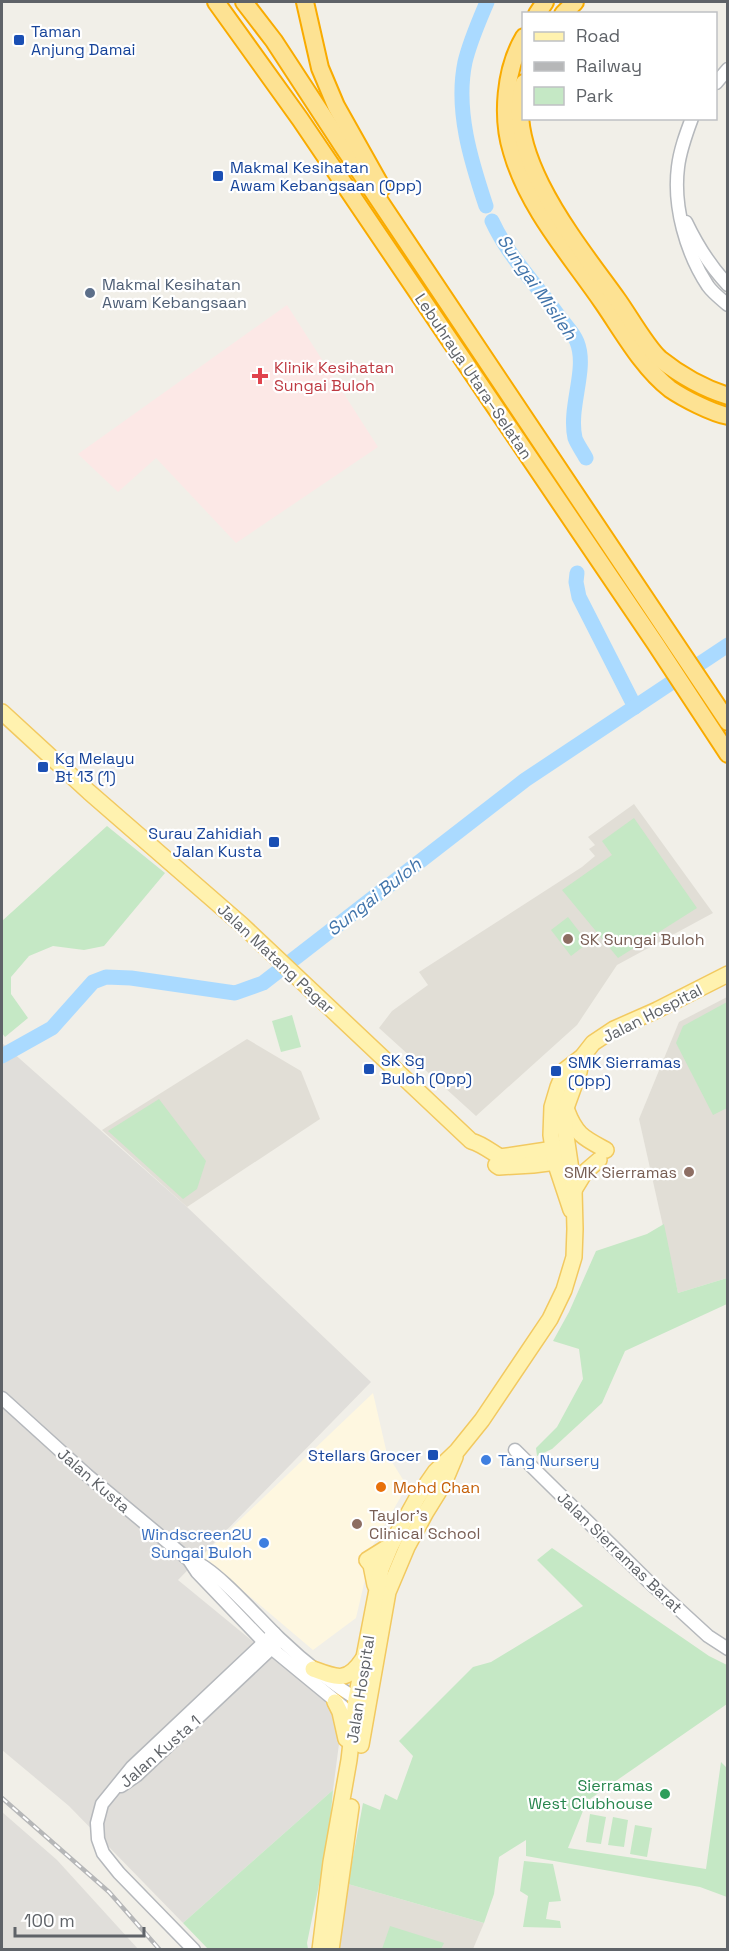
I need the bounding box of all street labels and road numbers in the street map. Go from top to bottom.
street label: Lebuhraya Utara–Selatan [410,289,537,463]
street label: Jalan Matang Pagar [213,899,339,1018]
street label: Jalan Hospital [599,979,705,1048]
street label: Jalan Kusta [53,1443,134,1518]
street label: Jalan Sierramas Barat [552,1487,687,1618]
street label: Jalan Hospital [342,1634,379,1744]
street label: Jalan Kusta 1 [116,1711,205,1792]

